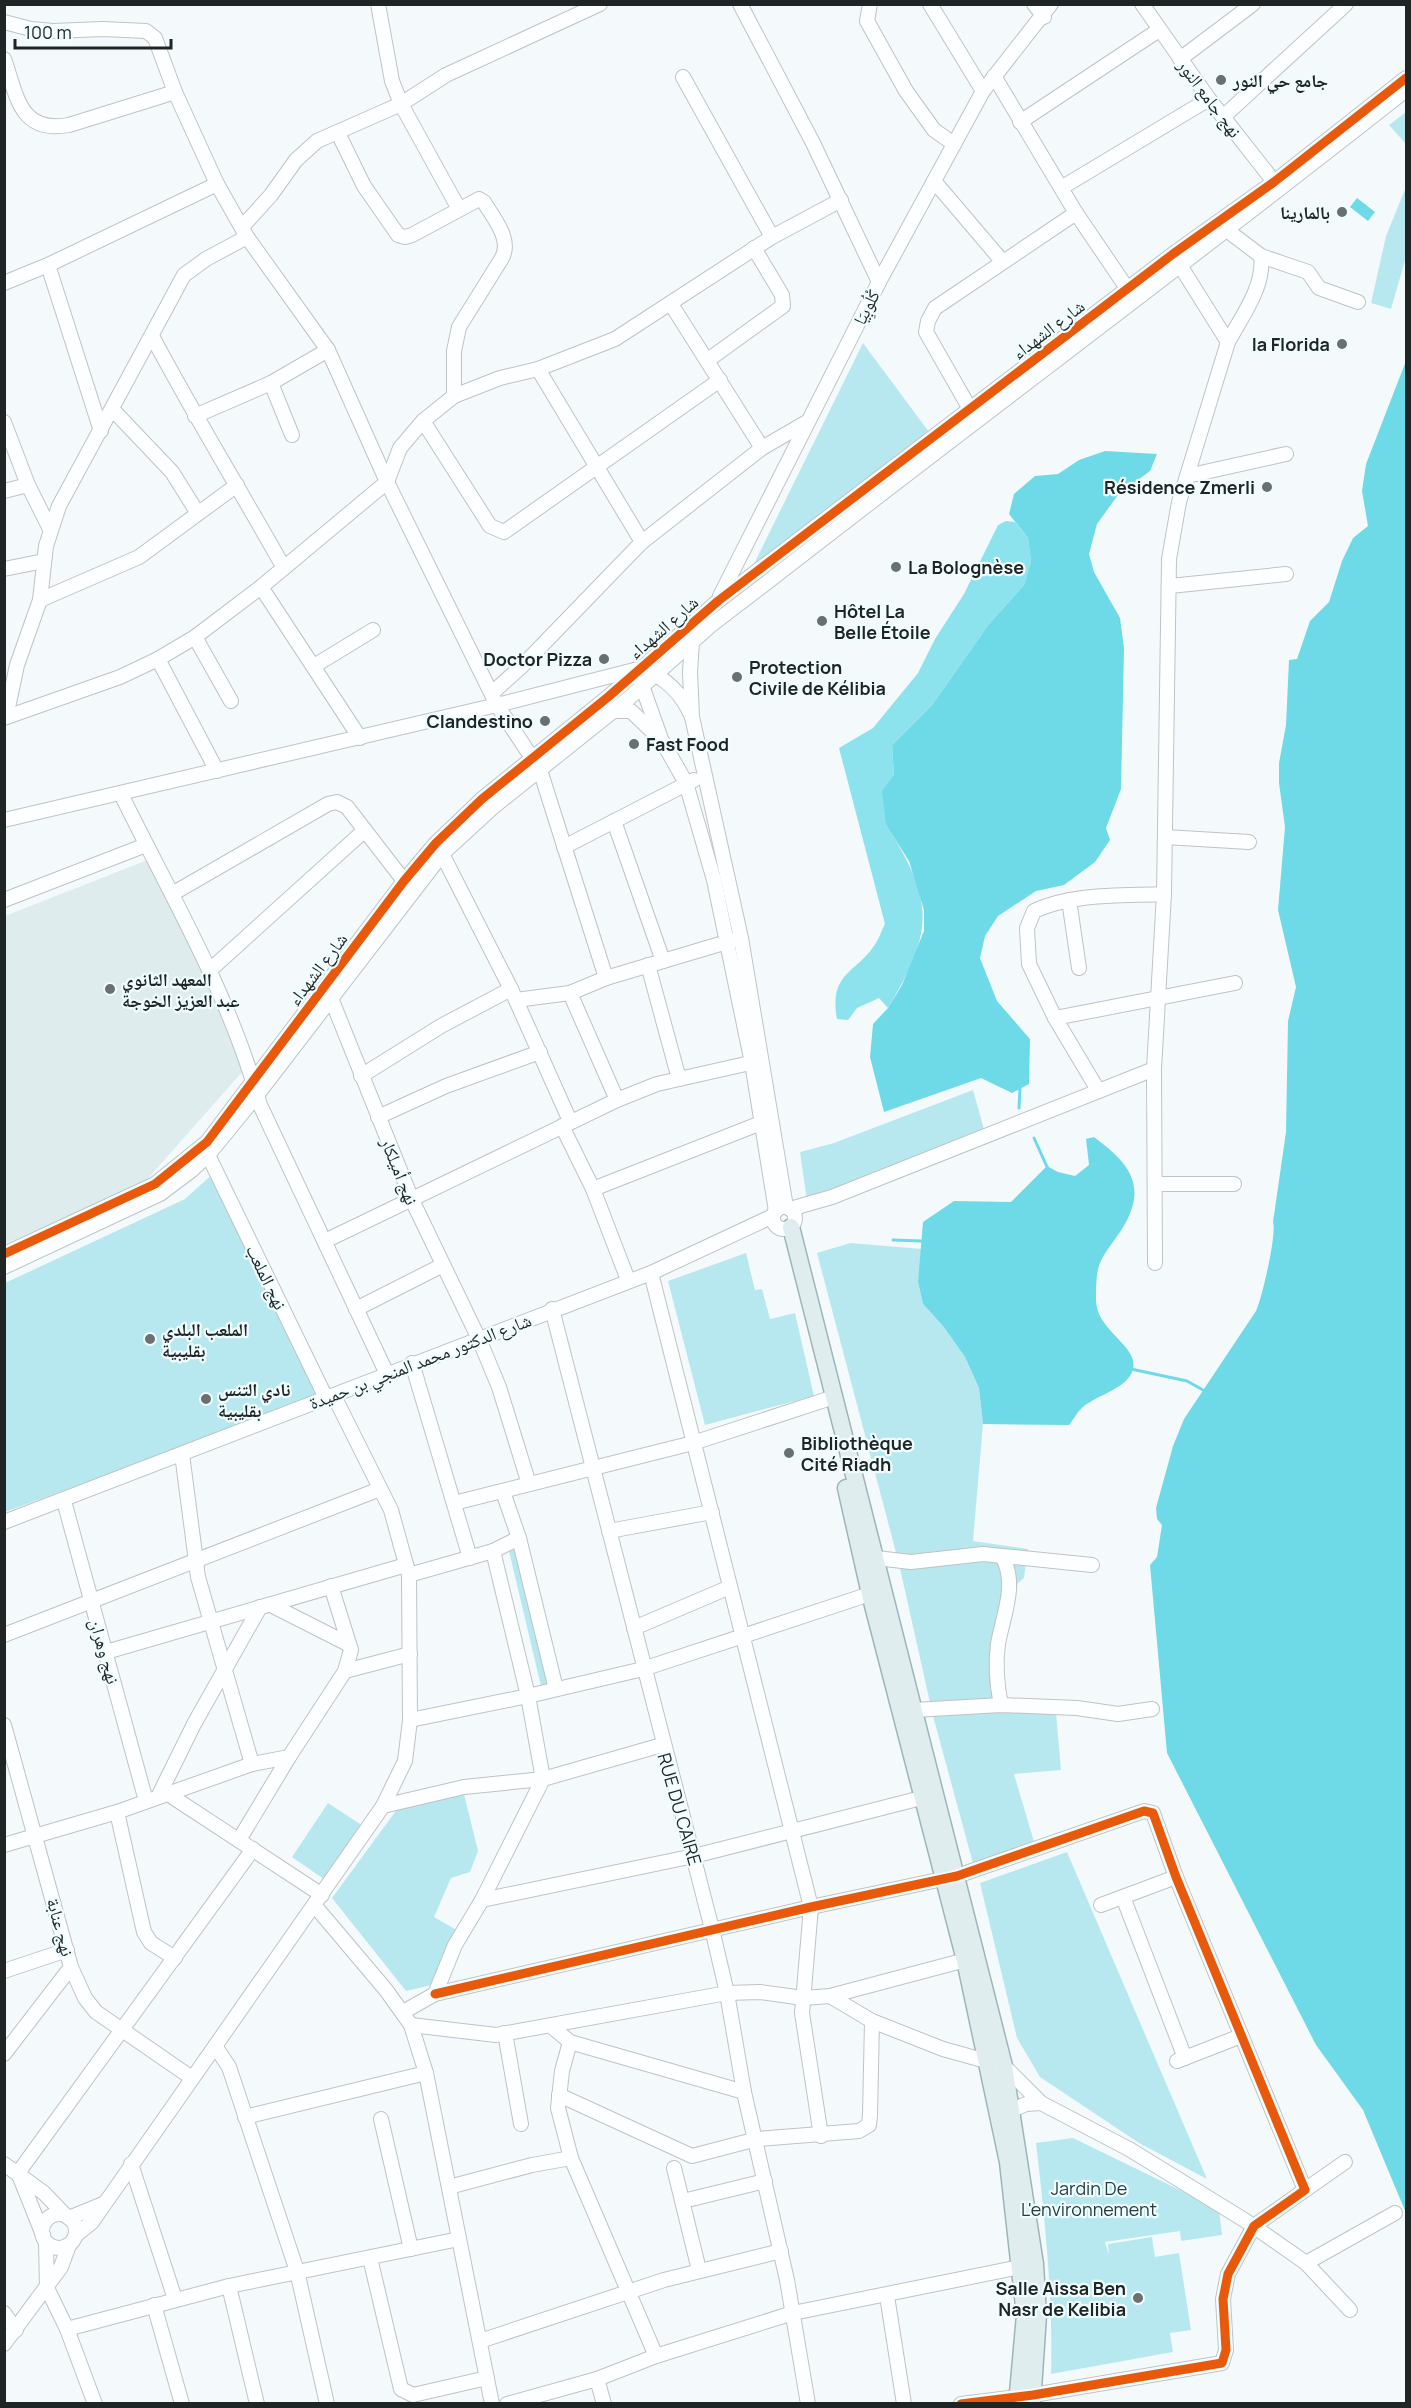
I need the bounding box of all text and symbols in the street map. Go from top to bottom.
scale bar [15,12,171,50]
text: 100 m [24,20,72,44]
street label: نهج جامع النور [1171,53,1247,143]
place label: جامع حي النور [1232,68,1328,95]
marker: جامع حي النور [1214,73,1228,87]
place label: بالمارينا [1280,200,1330,224]
marker: بالمارينا [1335,205,1349,219]
street label: كْلُوبِيَا [847,285,887,329]
street label: شارع الشهداء [1007,294,1089,364]
place label: la Florida [1252,332,1330,356]
marker: la Florida [1335,337,1349,351]
place label: Résidence Zmerli [1104,475,1255,499]
marker: Résidence Zmerli [1260,480,1274,494]
place label: La Bolognèse [908,555,1024,579]
marker: La Bolognèse [889,560,903,574]
street label: شارع الشهداء [623,590,703,664]
place label: Hôtel La Belle Étoile [834,599,931,644]
marker: Hôtel La Belle Étoile [815,614,829,628]
place label: Doctor Pizza [483,647,592,671]
marker: Doctor Pizza [597,652,611,666]
place label: Protection Civile de Kélibia [749,655,886,700]
marker: Protection Civile de Kélibia [730,670,744,684]
place label: Clandestino [426,709,533,733]
marker: Clandestino [538,714,552,728]
place label: Fast Food [646,732,729,756]
marker: Fast Food [627,737,641,751]
street label: شارع الشهداء [282,928,352,1010]
place label: المعهد الثانوي عبد العزيز الخوجة [122,967,240,1012]
marker: المعهد الثانوي عبد العزيز الخوجة [103,982,117,996]
street label: نهج أميلكار [374,1133,424,1209]
street label: نهج الملعب [240,1241,293,1314]
street label: شارع الدكتور محمد المنجي بن حميدة [305,1307,536,1418]
place label: الملعب البلدي بقليبية [162,1317,248,1362]
marker: الملعب البلدي بقليبية [143,1332,157,1346]
place label: نادي التنس بقليبية [218,1377,291,1422]
marker: نادي التنس بقليبية [199,1392,213,1406]
place label: Bibliothèque Cité Riadh [801,1431,913,1476]
marker: Bibliothèque Cité Riadh [782,1446,796,1460]
street label: نهج وهران [83,1615,126,1687]
street label: RUE DU CAIRE [652,1750,708,1868]
street label: نهج عنابة [41,1895,80,1959]
park label: Jardin De L'environnement [1021,2176,1157,2221]
place label: Salle Aissa Ben Nasr de Kelibia [995,2276,1126,2321]
marker: Salle Aissa Ben Nasr de Kelibia [1131,2291,1145,2305]

